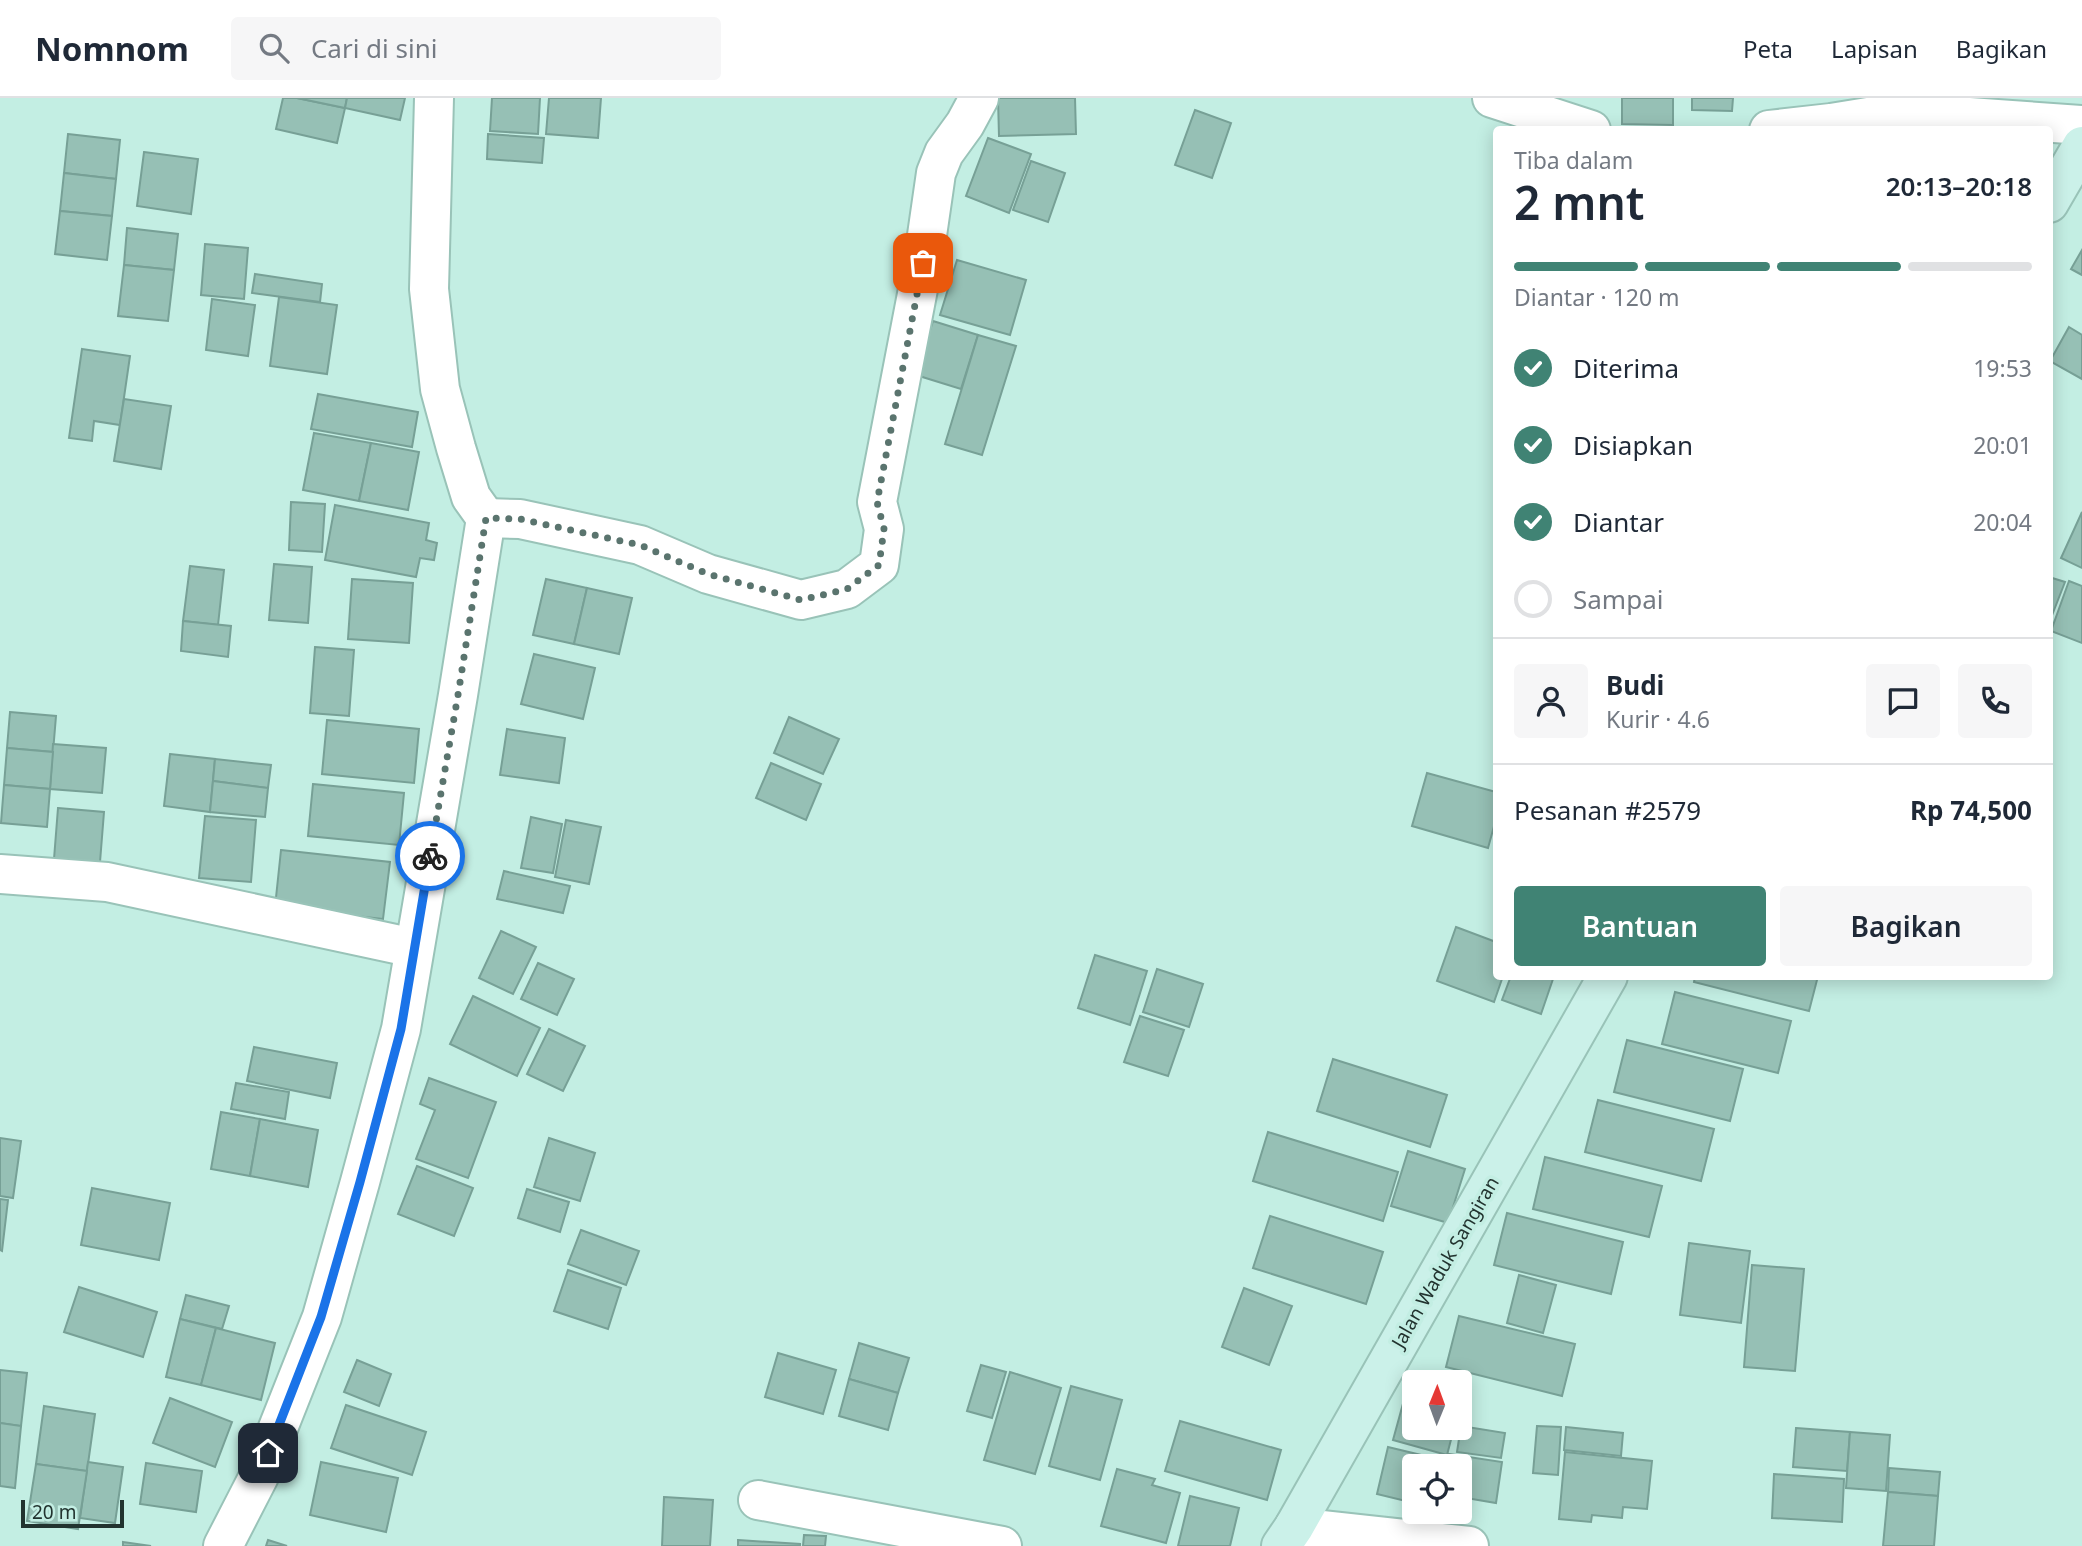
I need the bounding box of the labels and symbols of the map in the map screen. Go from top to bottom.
pin [893,233,953,293]
courier [395,821,465,891]
street label: Jalan Waduk Sangiran [1384,1172,1505,1354]
north arrow [1402,1370,1472,1440]
pin [238,1423,298,1483]
scale bar [21,1497,124,1529]

